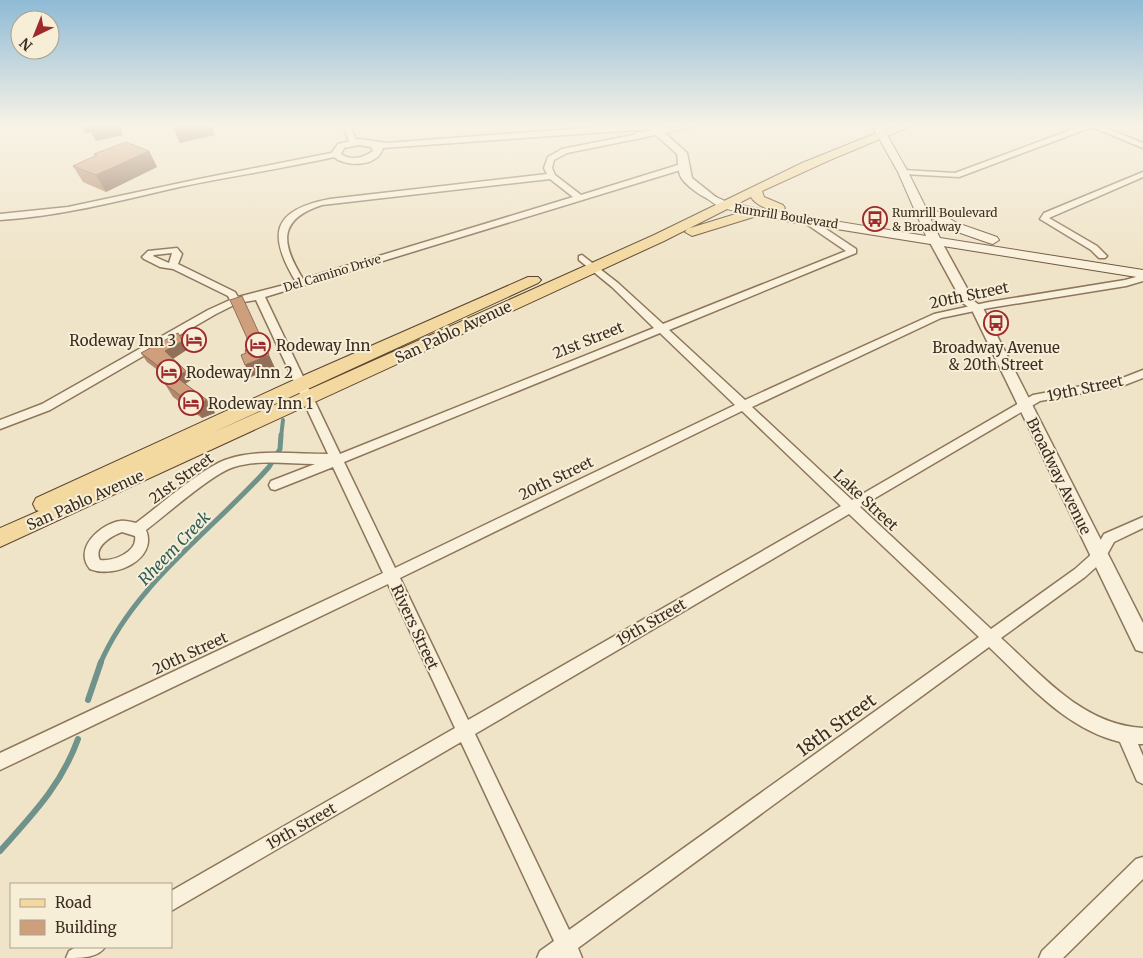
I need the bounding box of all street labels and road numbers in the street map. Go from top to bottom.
street label: Rumrill Boulevard [733,200,839,232]
street label: Del Camino Drive [281,251,383,295]
street label: 20th Street [928,277,1010,313]
street label: San Pablo Avenue [392,297,514,367]
street label: 21st Street [550,317,626,363]
street label: 19th Street [1045,371,1125,405]
street label: Broadway Avenue [1022,414,1096,538]
street label: 21st Street [145,448,217,508]
street label: 20th Street [516,452,596,504]
street label: Lake Street [830,465,902,535]
street label: San Pablo Avenue [23,466,147,534]
street label: Rivers Street [387,581,443,673]
street label: 19th Street [613,594,689,650]
street label: 20th Street [150,627,231,679]
street label: 18th Street [792,688,880,762]
street label: 19th Street [263,798,339,854]

